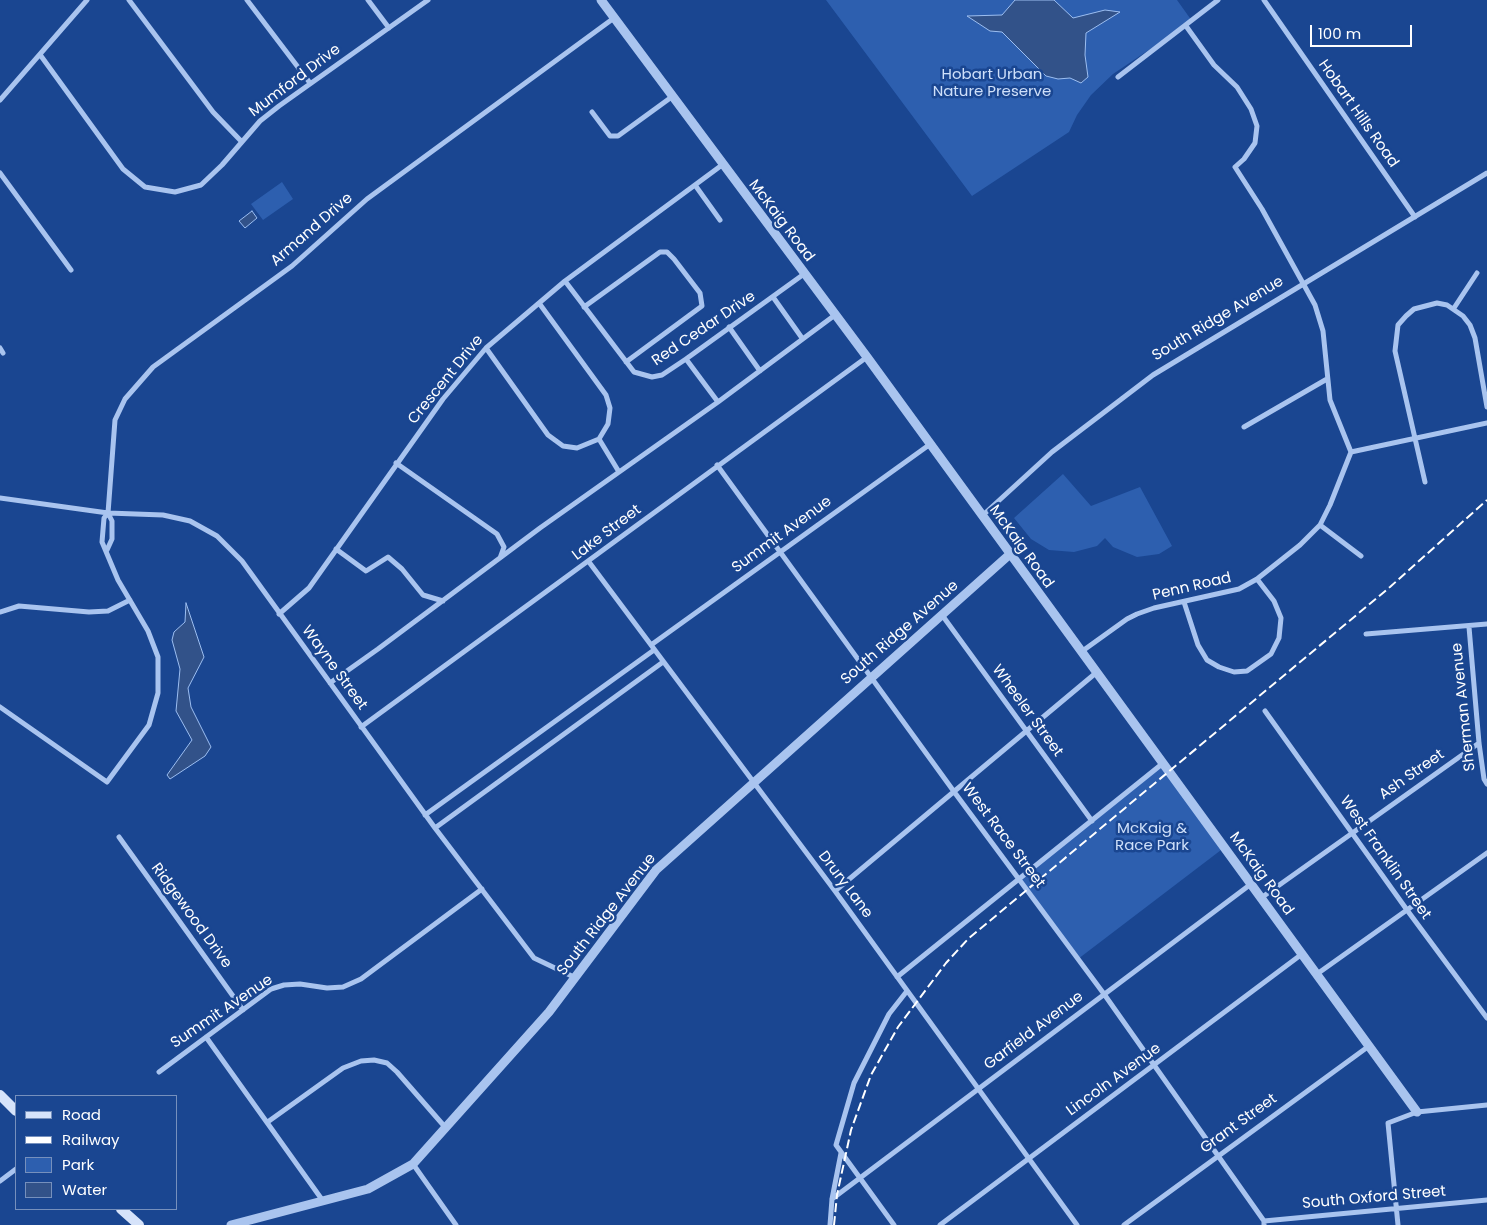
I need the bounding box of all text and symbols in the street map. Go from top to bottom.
scale bar [1312,15,1414,47]
text: 100 m [1318,23,1361,44]
street label: Mumford Drive [246,41,344,121]
street label: Hobart Hills Road [1314,57,1402,171]
park label: Hobart Urban Nature Preserve [933,66,1051,101]
street label: McKaig Road [744,176,818,266]
street label: Armand Drive [267,190,357,270]
street label: South Ridge Avenue [1149,273,1287,365]
street label: Red Cedar Drive [649,288,759,370]
street label: Crescent Drive [405,332,487,428]
street label: Summit Avenue [729,493,835,577]
street label: Lake Street [569,501,645,565]
street label: McKaig Road [985,502,1057,592]
street label: Penn Road [1151,569,1233,605]
street label: South Ridge Avenue [838,577,962,689]
street label: Wayne Street [297,622,371,714]
street label: Sherman Avenue [1448,642,1480,772]
street label: Wheeler Street [988,661,1066,761]
street label: Ash Street [1376,746,1448,804]
street label: West Race Street [958,780,1048,892]
street label: West Franklin Street [1336,793,1434,923]
park label: McKaig & Race Park [1115,820,1189,855]
street label: McKaig Road [1225,829,1297,919]
street label: Drury Lane [814,848,876,922]
street label: South Ridge Avenue [554,850,660,980]
street label: Ridgewood Drive [147,860,235,972]
street label: Summit Avenue [168,971,276,1053]
street label: Garfield Avenue [981,988,1087,1074]
street label: Lincoln Avenue [1063,1040,1165,1120]
street label: Grant Street [1197,1090,1281,1158]
legend [15,1095,178,1210]
text: Road [62,1104,101,1125]
text: Railway [62,1129,120,1150]
text: Park [62,1154,94,1175]
text: Water [62,1179,107,1200]
street label: South Oxford Street [1301,1183,1447,1213]

